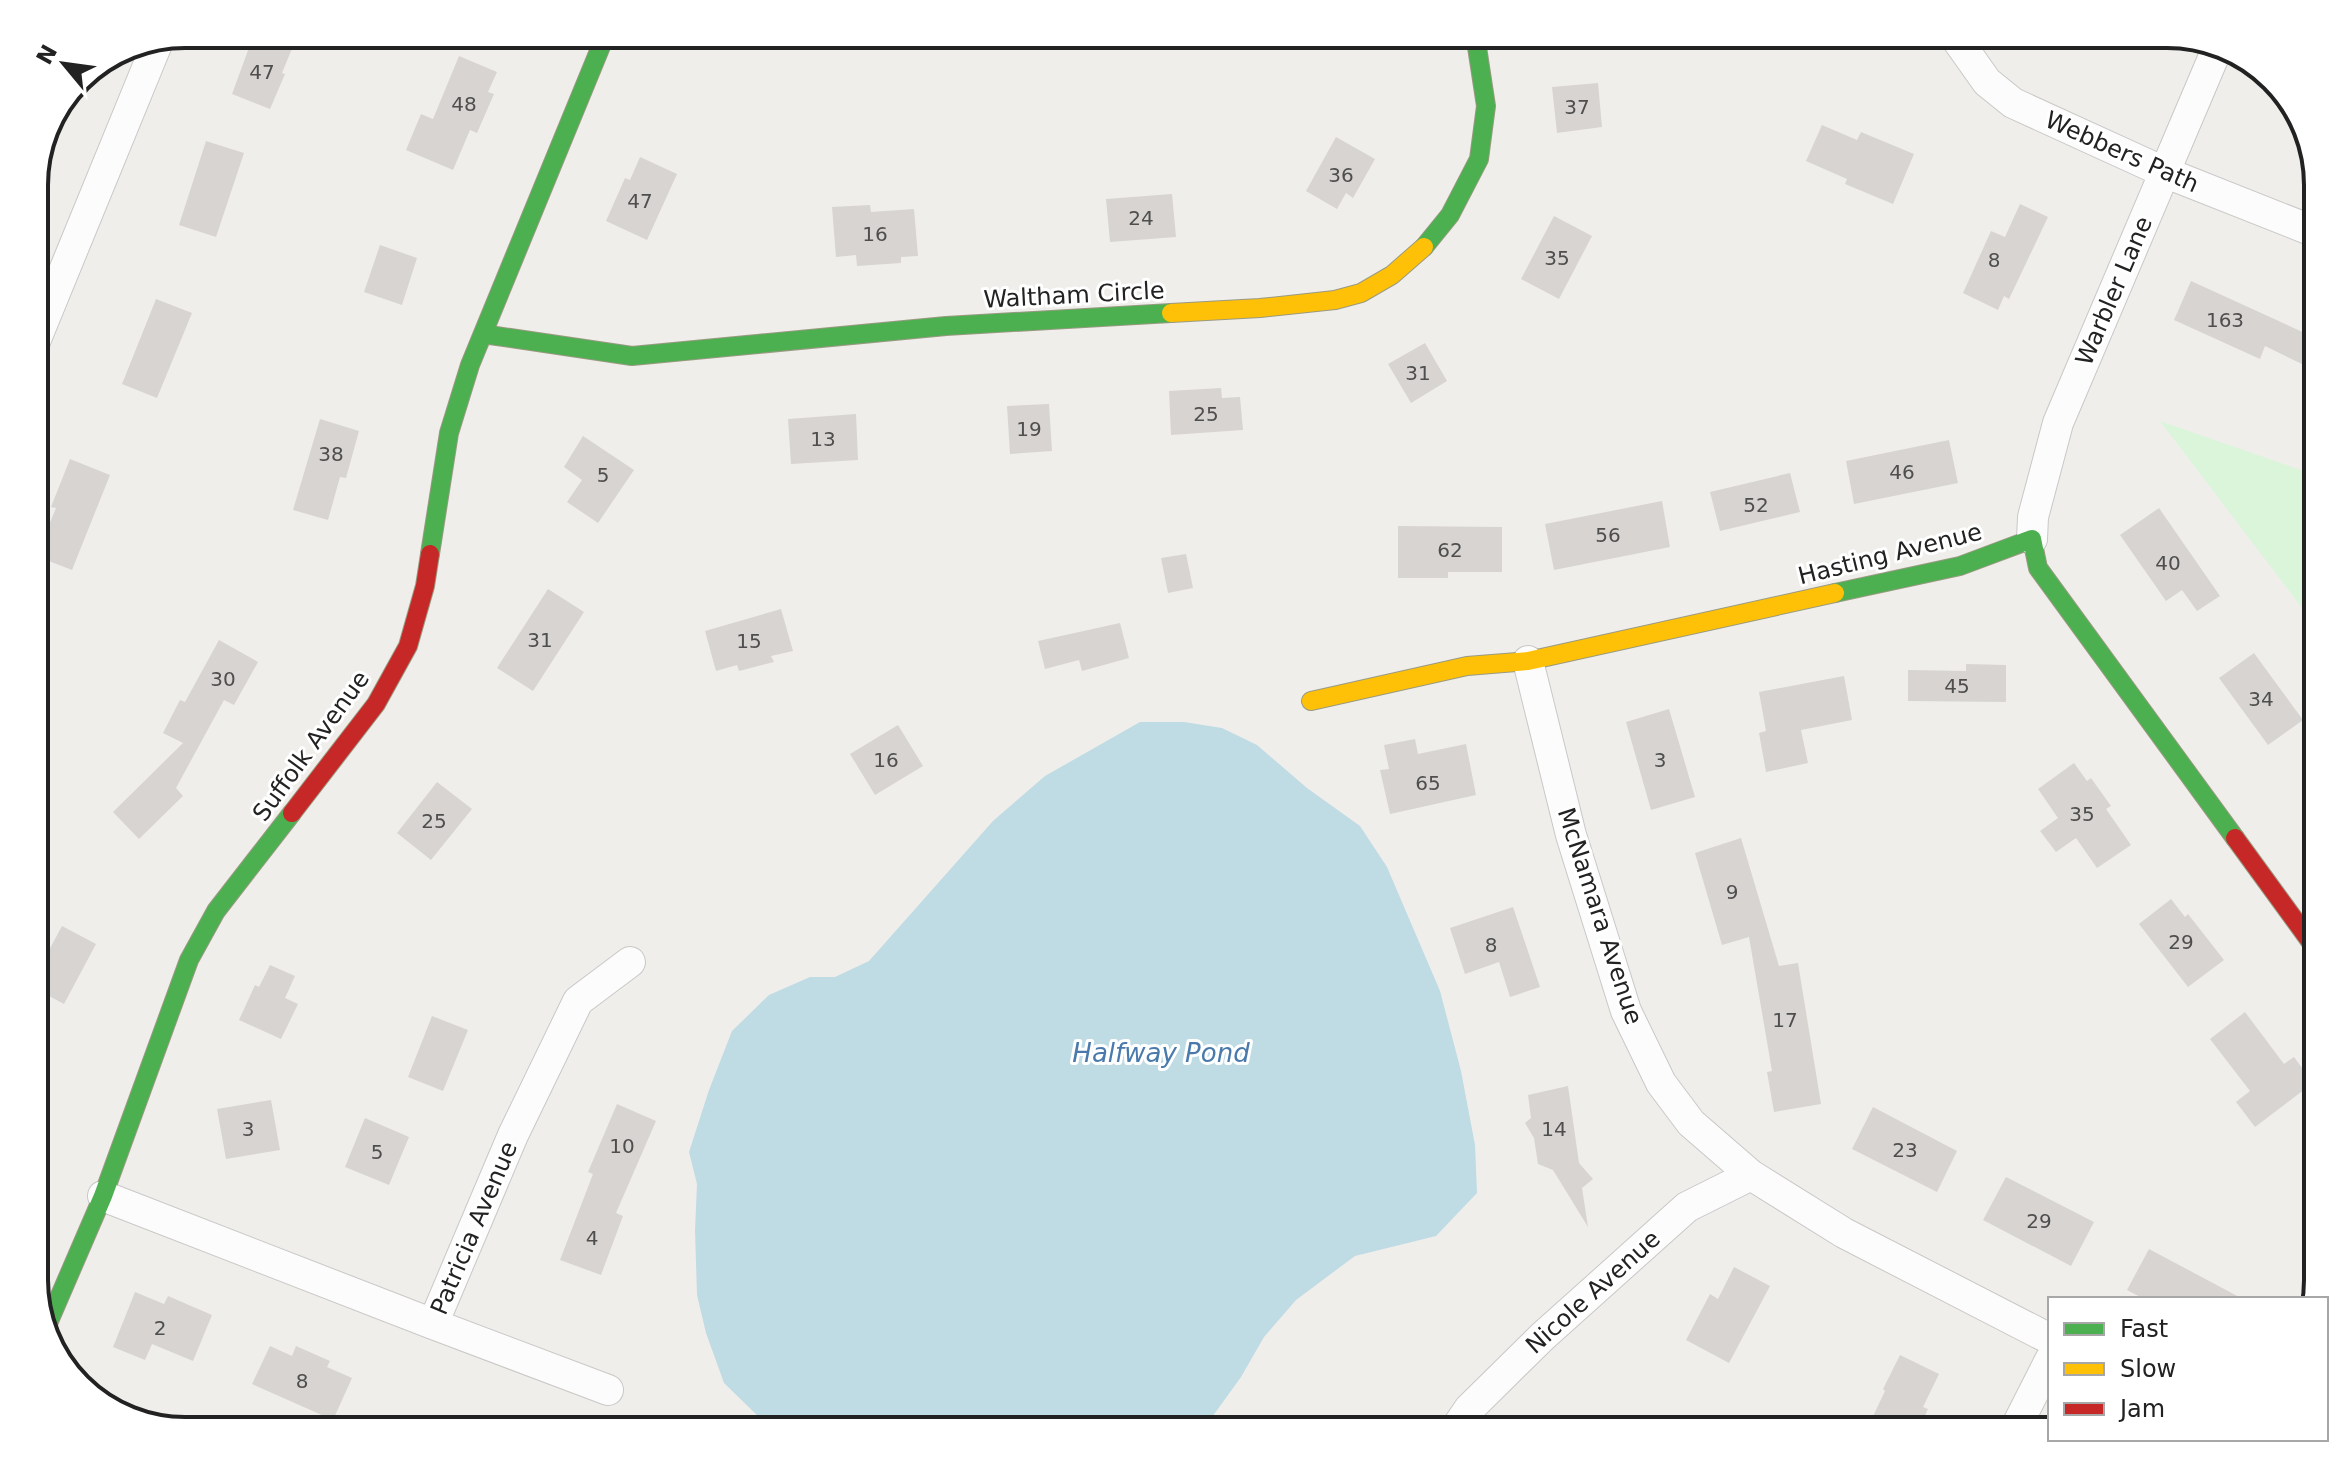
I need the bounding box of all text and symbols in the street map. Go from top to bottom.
north arrow [24,24,104,104]
text: N [32,40,62,69]
house number: 47 [249,60,275,84]
house number: 48 [451,92,477,116]
house number: 37 [1564,95,1590,119]
street label: Webbers Path [2041,106,2203,198]
house number: 36 [1328,163,1354,187]
house number: 47 [627,189,653,213]
house number: 24 [1128,206,1154,230]
street label: Warbler Lane [2070,212,2158,370]
house number: 16 [862,222,888,246]
house number: 35 [1544,246,1570,270]
house number: 8 [1988,248,2000,272]
street label: Waltham Circle [983,276,1165,314]
house number: 163 [2206,308,2244,332]
house number: 31 [1405,361,1431,385]
house number: 25 [1193,402,1219,426]
house number: 19 [1016,417,1042,441]
house number: 13 [810,427,836,451]
house number: 38 [318,442,344,466]
house number: 46 [1889,460,1915,484]
house number: 5 [597,463,609,487]
house number: 52 [1743,493,1769,517]
street label: Hasting Avenue [1795,518,1985,590]
house number: 56 [1595,523,1621,547]
house number: 62 [1437,538,1463,562]
house number: 40 [2155,551,2181,575]
house number: 31 [527,628,553,652]
house number: 15 [736,629,762,653]
street label: Suffolk Avenue [247,665,375,827]
house number: 30 [210,667,236,691]
house number: 45 [1944,674,1970,698]
house number: 34 [2248,687,2274,711]
house number: 16 [873,748,899,772]
house number: 3 [1654,748,1666,772]
house number: 65 [1415,771,1441,795]
house number: 35 [2069,802,2095,826]
street label: McNamara Avenue [1552,804,1648,1028]
house number: 25 [421,809,447,833]
house number: 9 [1726,880,1738,904]
house number: 29 [2168,930,2194,954]
house number: 8 [1485,933,1497,957]
house number: 17 [1772,1008,1798,1032]
water label: Halfway Pond [1072,1038,1250,1068]
house number: 3 [242,1117,254,1141]
house number: 14 [1541,1117,1567,1141]
house number: 10 [609,1134,635,1158]
street label: Patricia Avenue [425,1137,523,1319]
house number: 23 [1892,1138,1918,1162]
house number: 5 [371,1140,383,1164]
house number: 29 [2026,1209,2052,1233]
street label: Nicole Avenue [1520,1224,1666,1360]
house number: 4 [586,1226,598,1250]
legend [2048,1297,2328,1441]
text: Fast [2120,1315,2168,1343]
house number: 2 [154,1316,166,1340]
text: Slow [2120,1355,2176,1383]
house number: 8 [296,1369,308,1393]
text: Jam [2118,1395,2165,1423]

